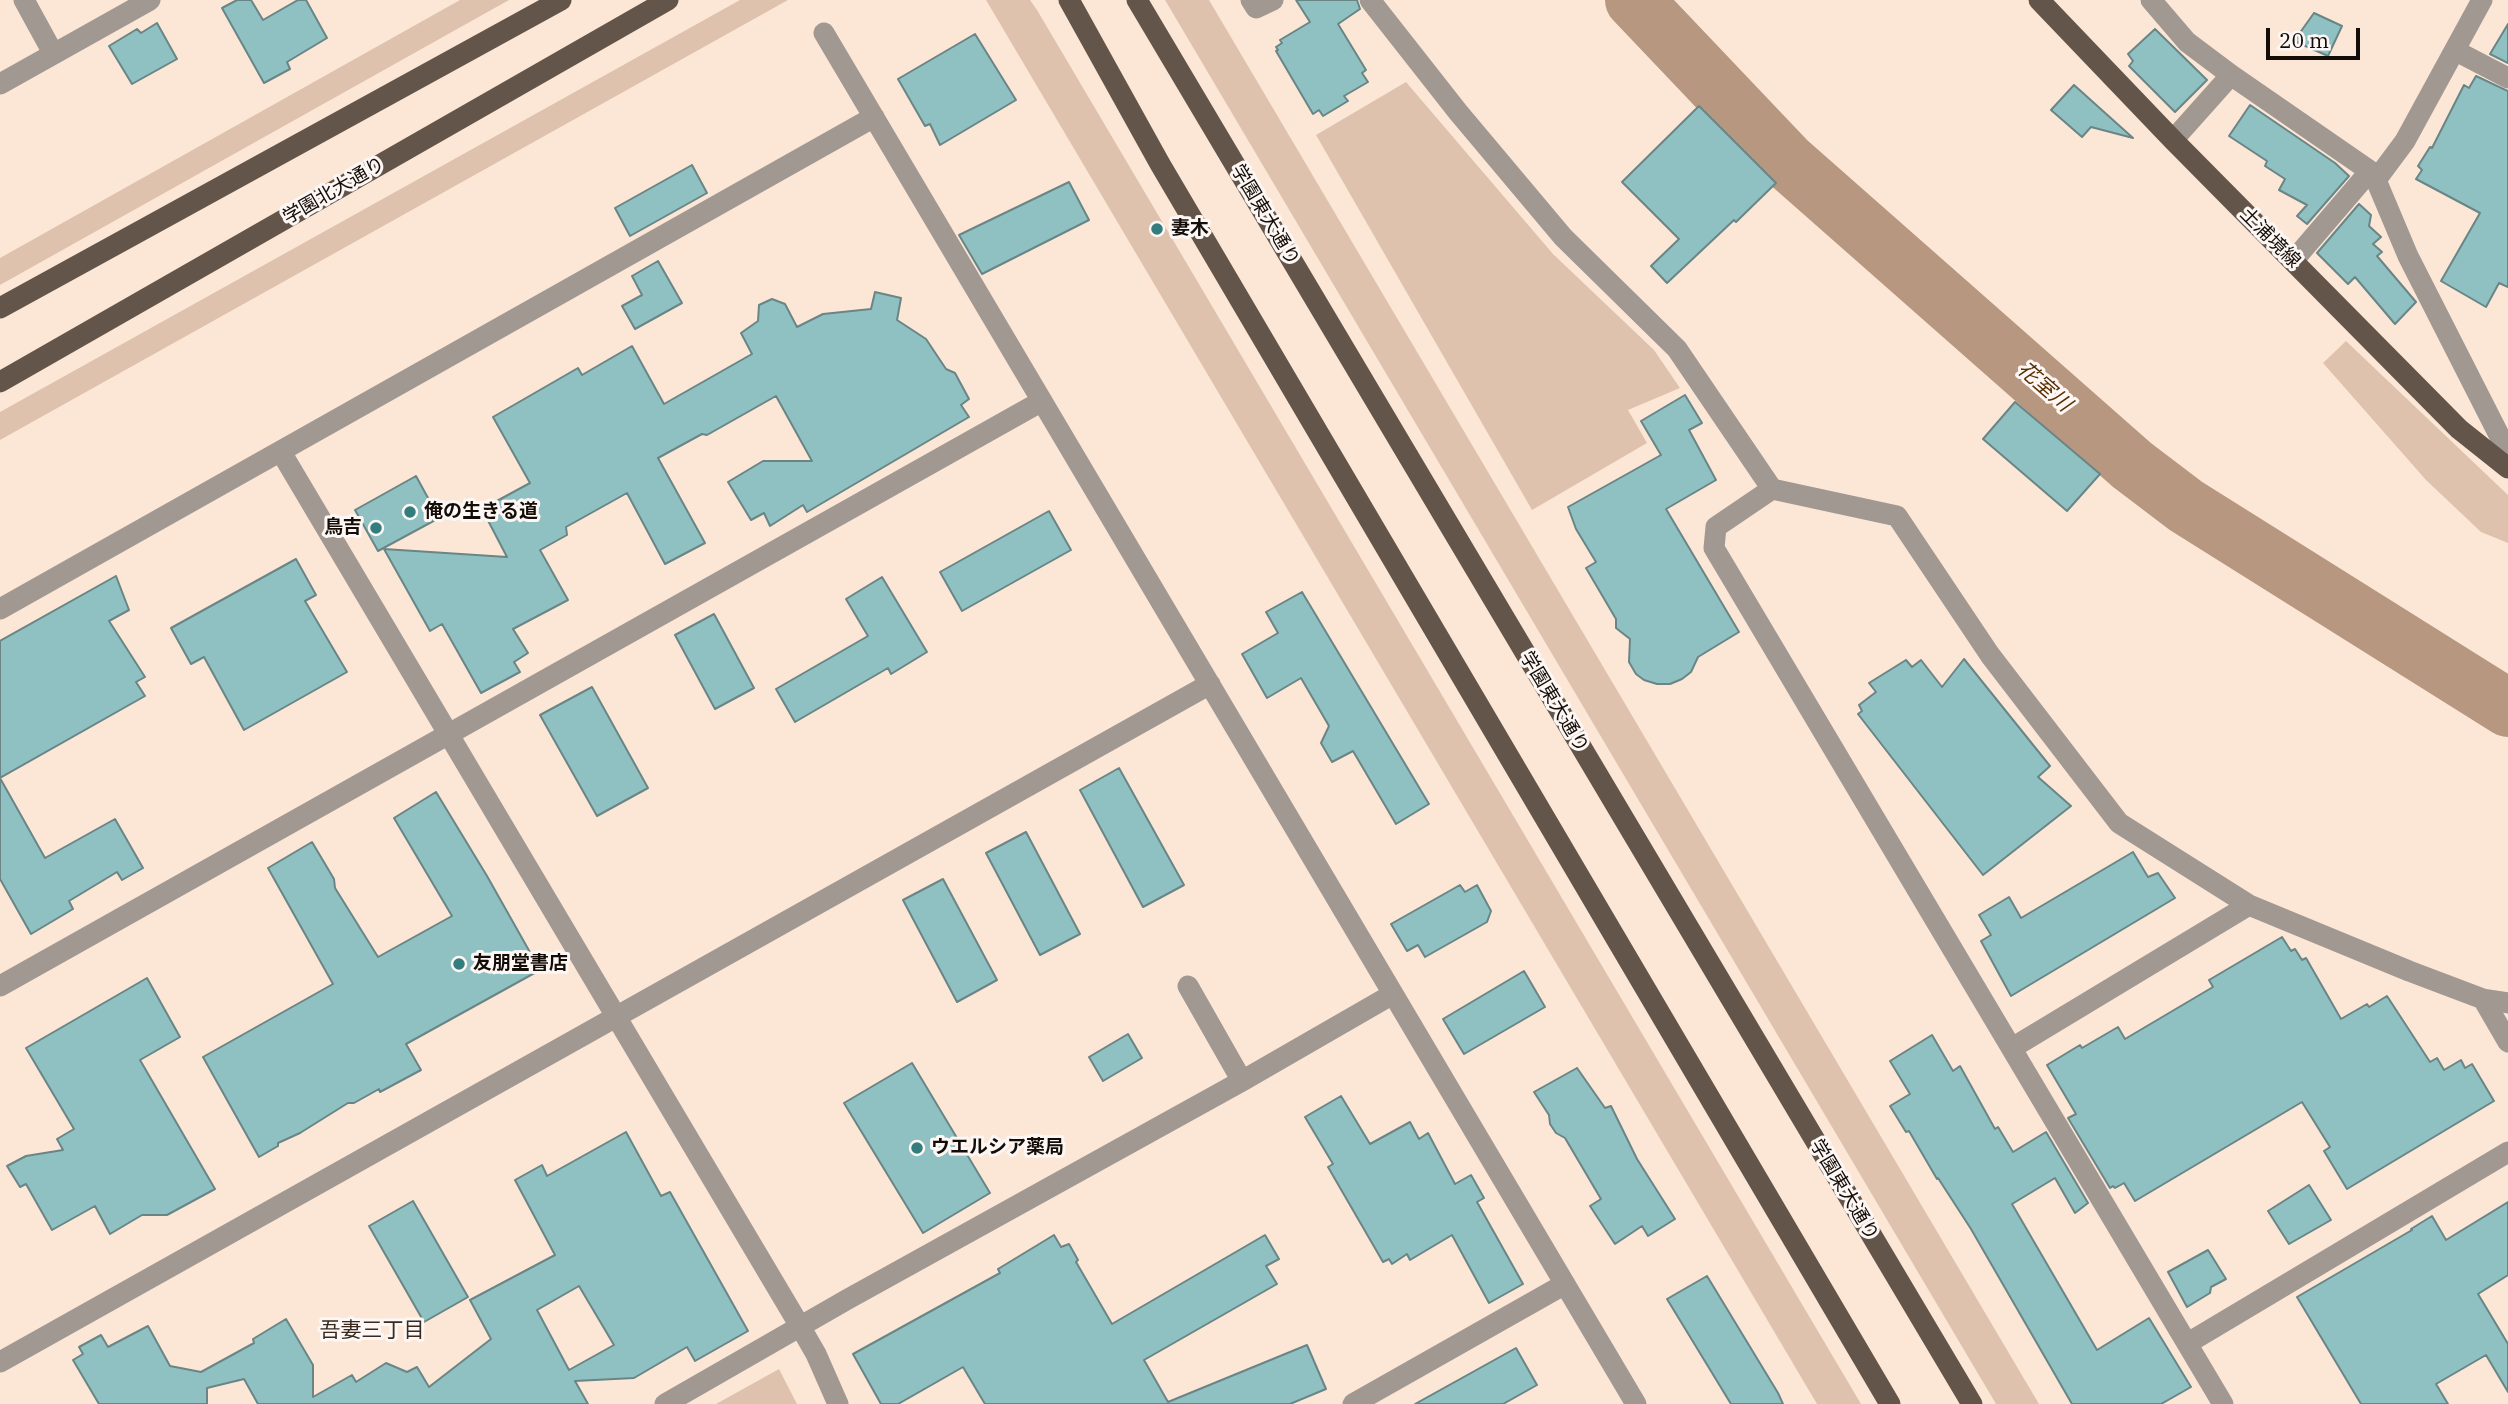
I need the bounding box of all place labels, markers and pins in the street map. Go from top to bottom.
place label: 妻木 [1171,218,1209,240]
marker: 妻木 [1149,221,1165,237]
place label: 俺の生きる道 [424,501,538,523]
marker: 俺の生きる道 [402,504,418,520]
place label: 鳥吉 [324,517,362,539]
marker: 鳥吉 [368,520,384,536]
place label: 友朋堂書店 [473,953,568,975]
marker: 友朋堂書店 [451,956,467,972]
place label: ウエルシア薬局 [931,1137,1064,1159]
marker: ウエルシア薬局 [909,1140,925,1156]

